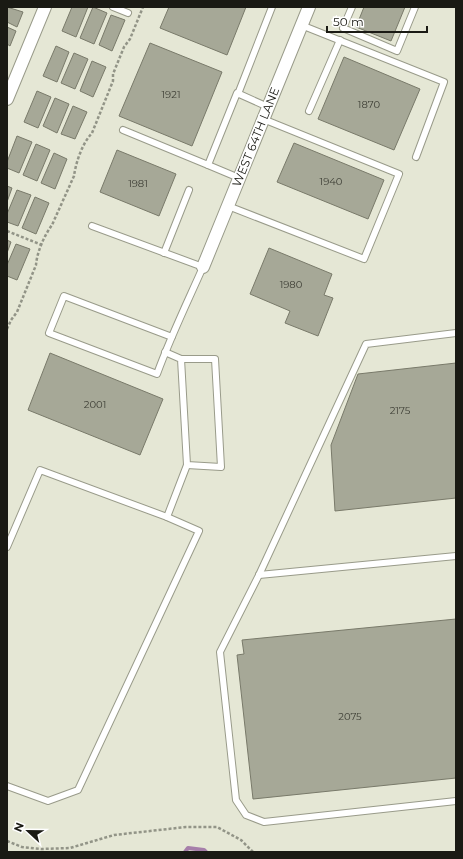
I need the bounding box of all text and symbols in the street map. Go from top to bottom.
scale bar [327,8,427,34]
text: 50 m [333,14,364,29]
street label: WEST 64TH LANE [229,85,282,189]
house number: 1921 [162,88,181,101]
house number: 1870 [358,98,381,111]
house number: 1940 [320,175,343,188]
house number: 1981 [128,177,148,190]
house number: 1980 [280,278,303,291]
house number: 2001 [84,398,106,411]
house number: 2175 [390,404,411,417]
house number: 2075 [338,710,362,723]
north arrow [8,811,48,851]
text: N [11,821,27,834]

